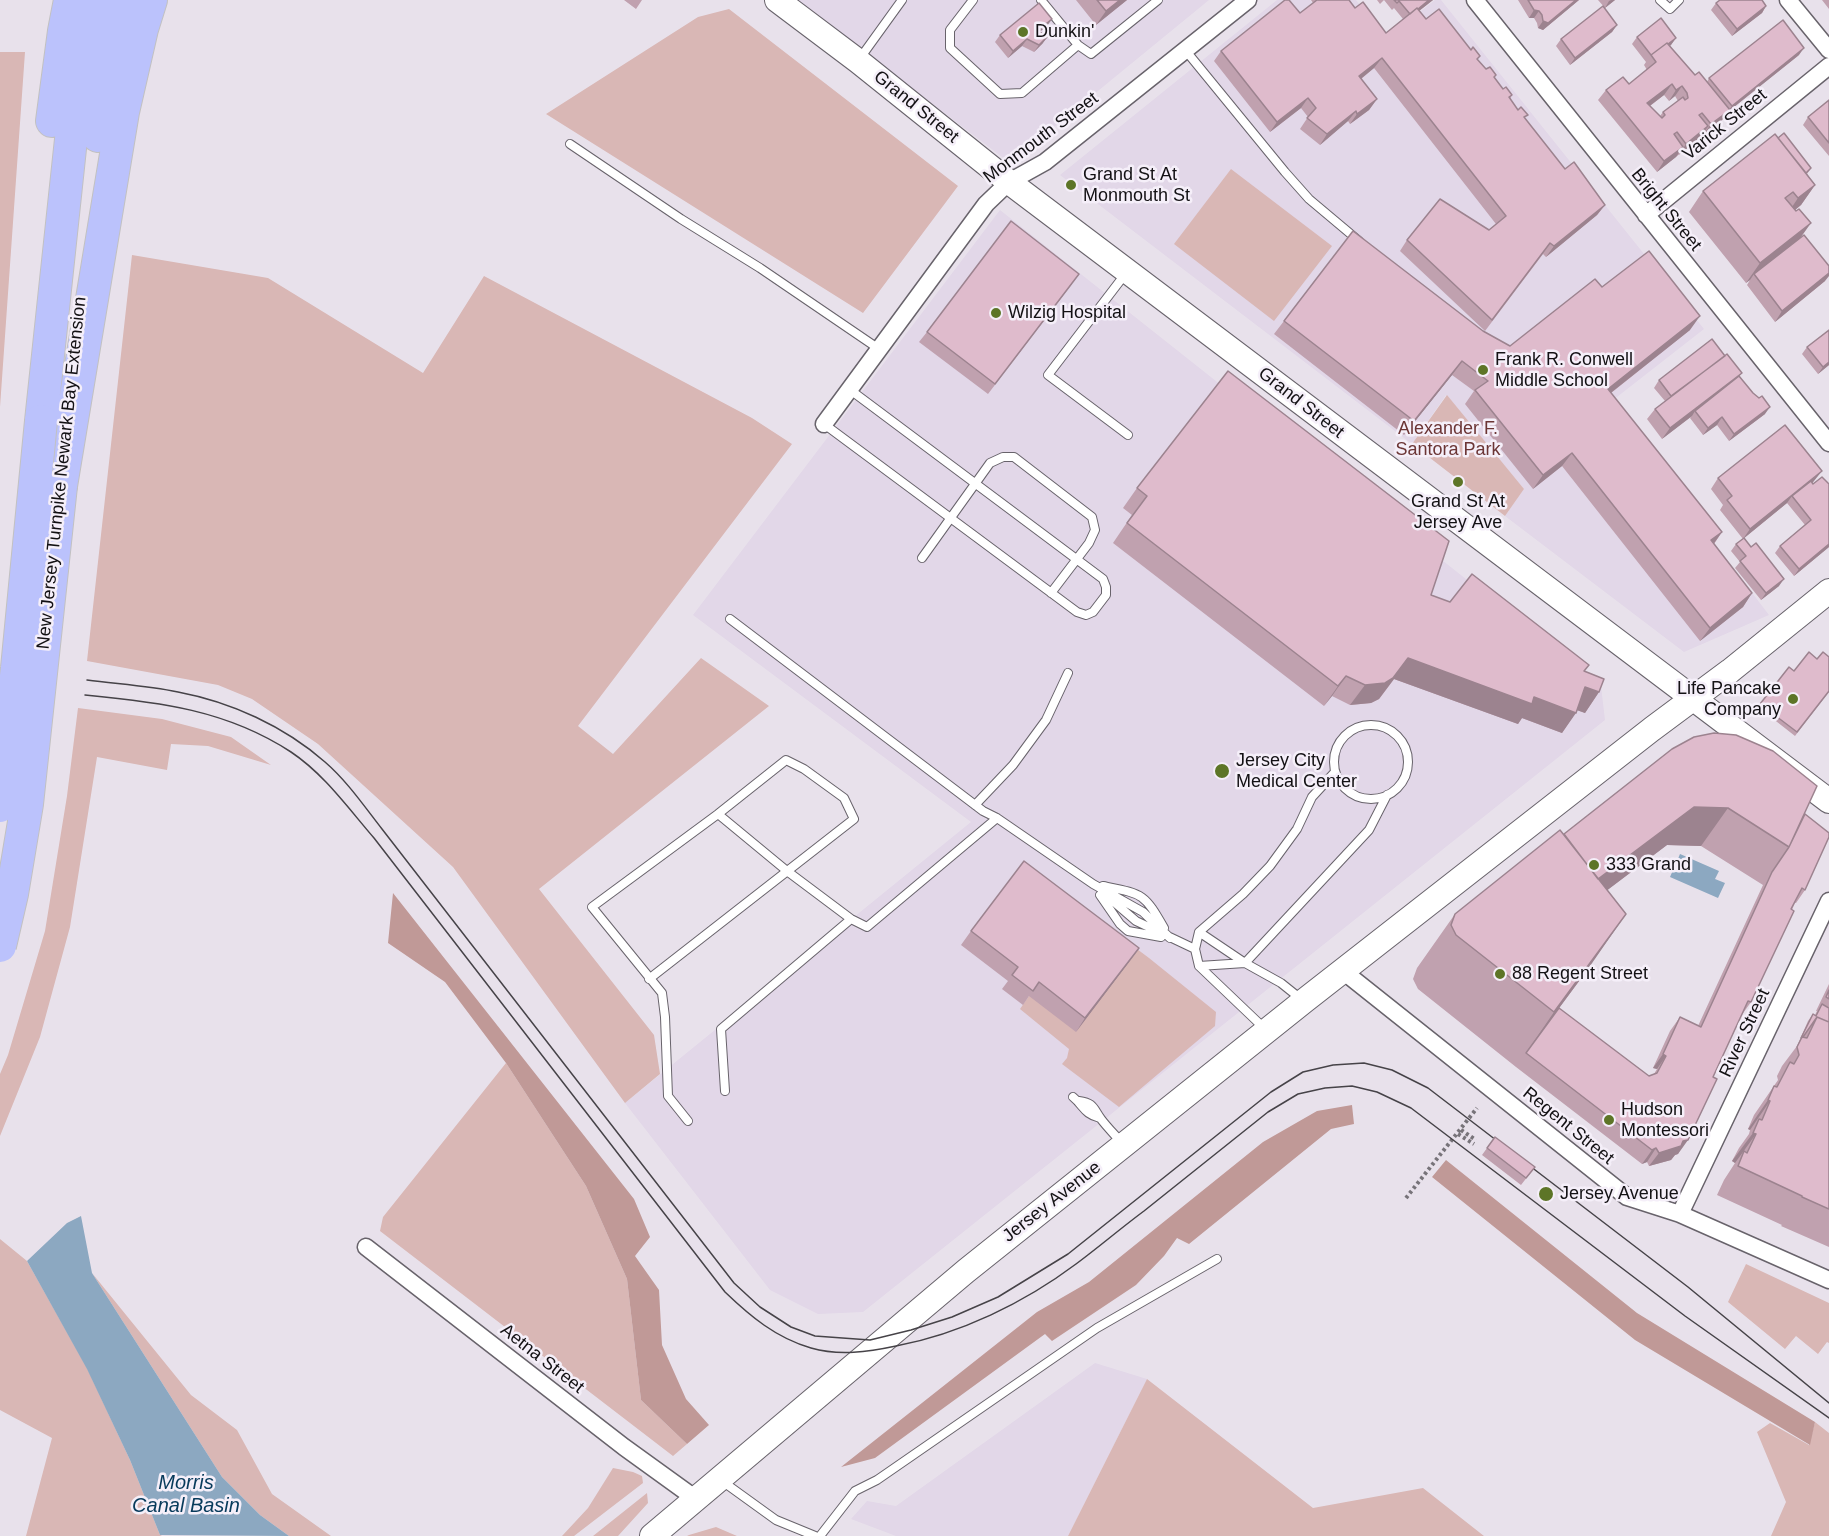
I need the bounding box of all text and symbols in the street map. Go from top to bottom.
place label: Dunkin' [1035,21,1094,43]
marker: Dunkin' [1016,25,1030,39]
street label: Grand Street [869,66,963,148]
street label: Varick Street [1679,85,1771,165]
street label: Monmouth Street [979,88,1103,188]
place label: Grand St At Monmouth St [1083,164,1190,207]
street label: Bright Street [1626,164,1706,256]
marker: Grand St At Monmouth St [1064,178,1078,192]
street label: New Jersey Turnpike Newark Bay Extension [33,296,91,650]
place label: Wilzig Hospital [1008,302,1126,324]
marker: Wilzig Hospital [989,306,1003,320]
place label: Frank R. Conwell Middle School [1495,349,1633,392]
street label: Grand Street [1254,363,1348,443]
marker: Frank R. Conwell Middle School [1476,363,1490,377]
park label: Alexander F. Santora Park [1395,418,1501,460]
marker: Grand St At Jersey Ave [1451,475,1465,489]
place label: Grand St At Jersey Ave [1411,491,1505,534]
place label: Life Pancake Company [1677,678,1781,720]
marker: Life Pancake Company [1786,692,1800,706]
place label: Jersey City Medical Center [1236,750,1357,792]
marker: Jersey City Medical Center [1213,762,1231,780]
place label: 333 Grand [1606,854,1691,876]
marker: 333 Grand [1587,858,1601,872]
place label: 88 Regent Street [1512,963,1648,985]
marker: 88 Regent Street [1493,967,1507,981]
street label: River Street [1715,985,1775,1081]
street label: Regent Street [1518,1083,1618,1169]
place label: Hudson Montessori [1621,1099,1709,1142]
marker: Hudson Montessori [1602,1113,1616,1127]
street label: Jersey Avenue [999,1157,1105,1247]
place label: Jersey Avenue [1560,1183,1679,1205]
marker: Jersey Avenue [1537,1185,1555,1203]
street label: Aetna Street [496,1320,588,1398]
water label: Morris Canal Basin [132,1471,240,1518]

